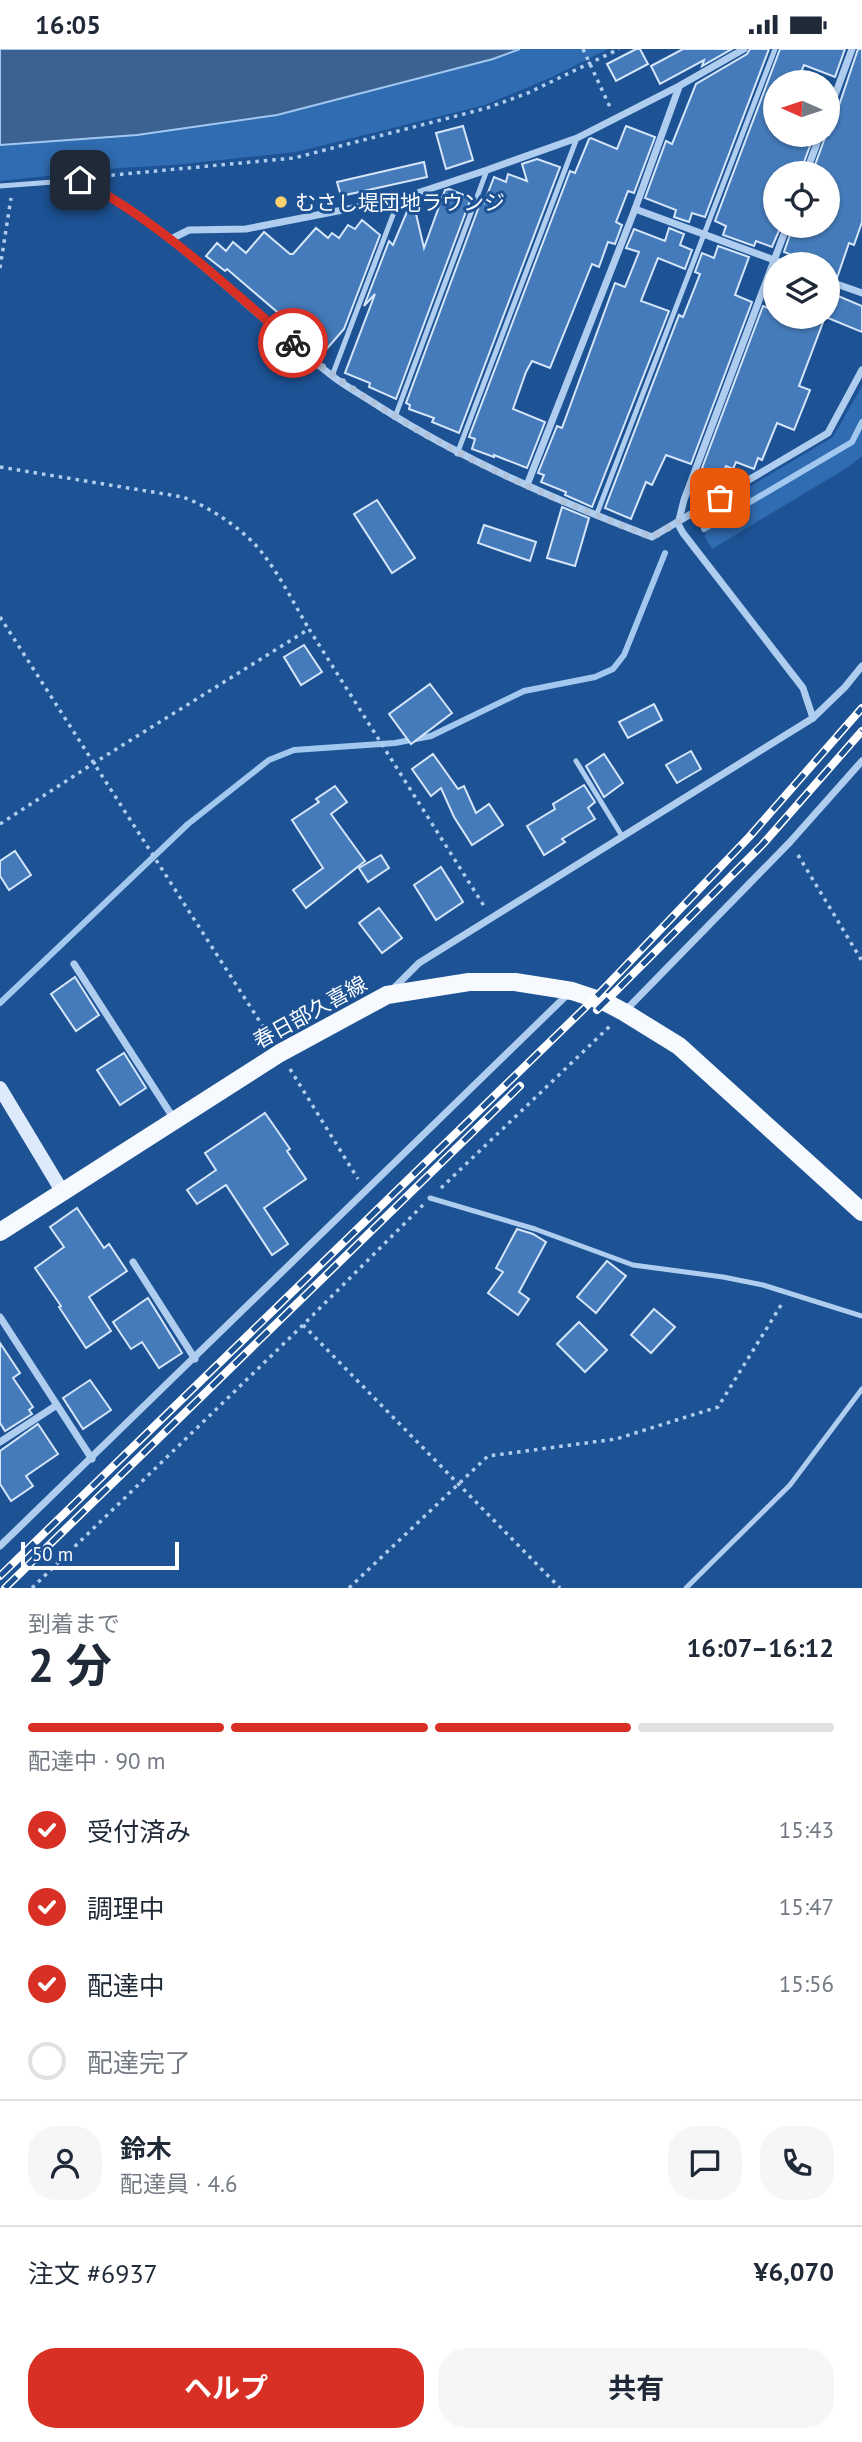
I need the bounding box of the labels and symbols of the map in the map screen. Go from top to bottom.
north arrow [763,70,840,147]
pin [50,150,110,210]
place label: むさし堤団地ラウンジ [295,189,505,216]
marker: むさし堤団地ラウンジ [273,194,289,210]
courier [258,308,328,378]
pin [690,468,750,528]
street label: 春日部久喜線 [248,970,372,1054]
scale bar [21,1539,178,1571]

